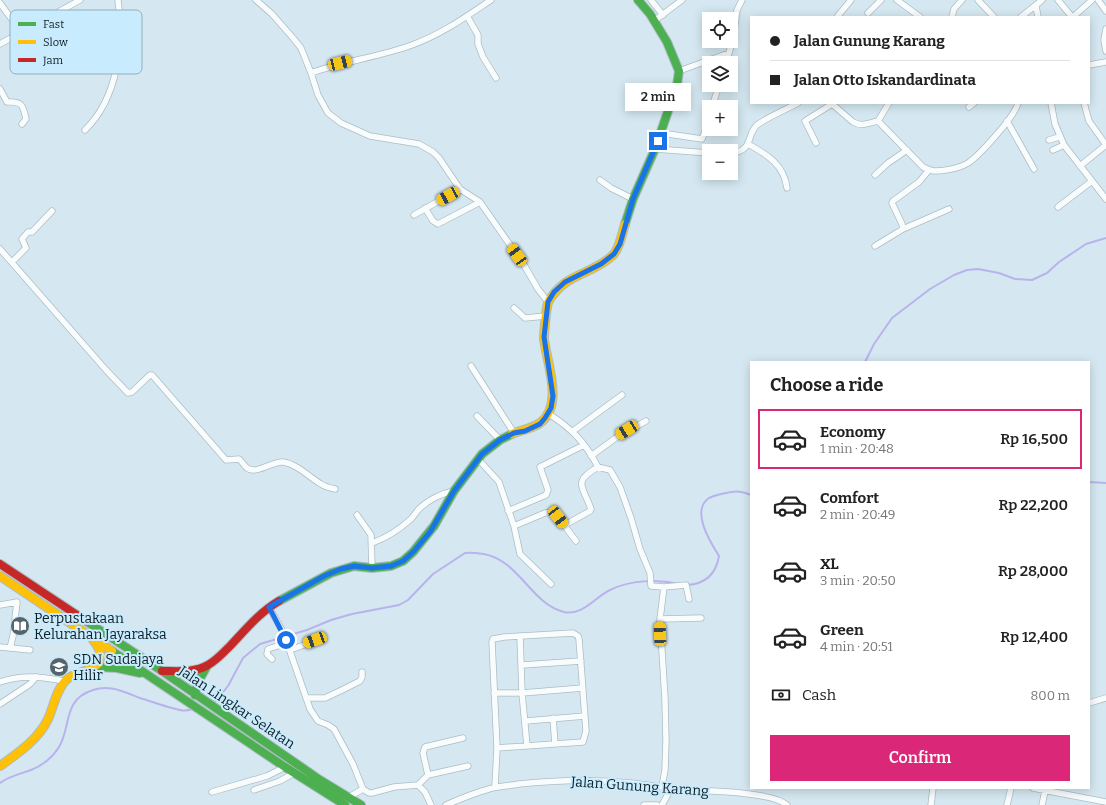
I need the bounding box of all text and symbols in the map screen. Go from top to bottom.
legend [10,10,142,74]
map controls [702,12,738,180]
button: locate [702,12,738,48]
text: Fast [43,18,64,31]
text: Jalan Gunung Karang [794,32,945,50]
text: Slow [43,36,68,49]
text: Jam [42,54,63,67]
car [327,54,353,72]
button: layers [702,56,738,92]
text: Jalan Otto Iskandardinata [794,71,976,89]
callout: 2 min [625,83,691,111]
text: 2 min [641,89,675,104]
button: + [702,100,738,136]
route end [649,132,667,150]
button: − [702,144,738,180]
car [435,185,461,207]
car [505,242,529,268]
text: Choose a ride [770,374,883,396]
car [614,419,640,441]
icon: car [772,421,808,457]
text: Economy [820,423,886,441]
text: Rp 16,500 [1000,430,1068,448]
text: 1 min · 20:48 [820,441,894,456]
icon: car [772,487,808,523]
text: Comfort [820,489,879,507]
text: Rp 22,200 [998,496,1068,514]
car [546,504,570,530]
text: 2 min · 20:49 [820,507,895,522]
icon: car [772,553,808,589]
text: XL [820,555,839,573]
text: Rp 28,000 [998,562,1068,580]
text: 3 min · 20:50 [820,573,896,588]
place label: Perpustakaan Kelurahan Jayaraksa [34,610,167,643]
library icon: Perpustakaan Kelurahan Jayaraksa [9,615,31,637]
icon: car [772,619,808,655]
text: Green [820,621,864,639]
car [654,622,666,646]
text: Rp 12,400 [1000,628,1068,646]
car [302,630,328,650]
route start [277,631,295,649]
text: 4 min · 20:51 [820,639,893,654]
place label: SDN Sudajaya Hilir [73,651,164,684]
school or university icon: SDN Sudajaya Hilir [48,656,70,678]
street label: Jalan Lingkar Selatan [175,662,298,753]
icon: cash [770,684,792,706]
text: Cash [802,686,836,704]
text: 800 m [1031,688,1070,703]
button: Confirm [770,735,1070,781]
street label: Jalan Gunung Karang [570,773,710,800]

